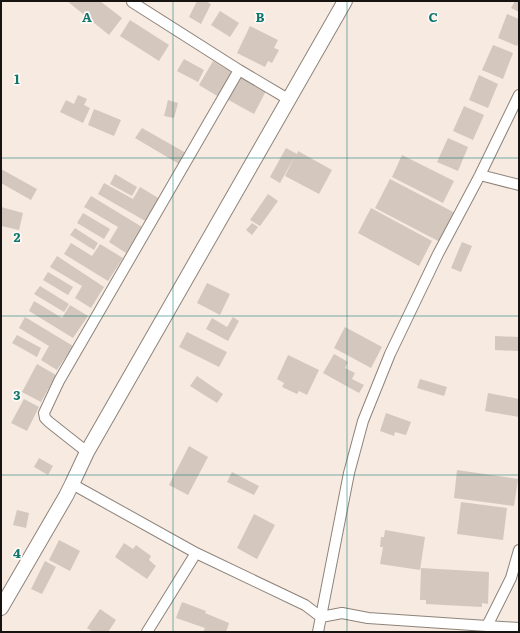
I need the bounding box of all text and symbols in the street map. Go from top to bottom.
text: A [82,7,92,26]
text: B [256,7,265,26]
text: C [428,7,438,26]
text: 1 [14,69,20,88]
text: 2 [14,227,21,246]
text: 3 [13,385,21,404]
text: 4 [13,543,21,562]

